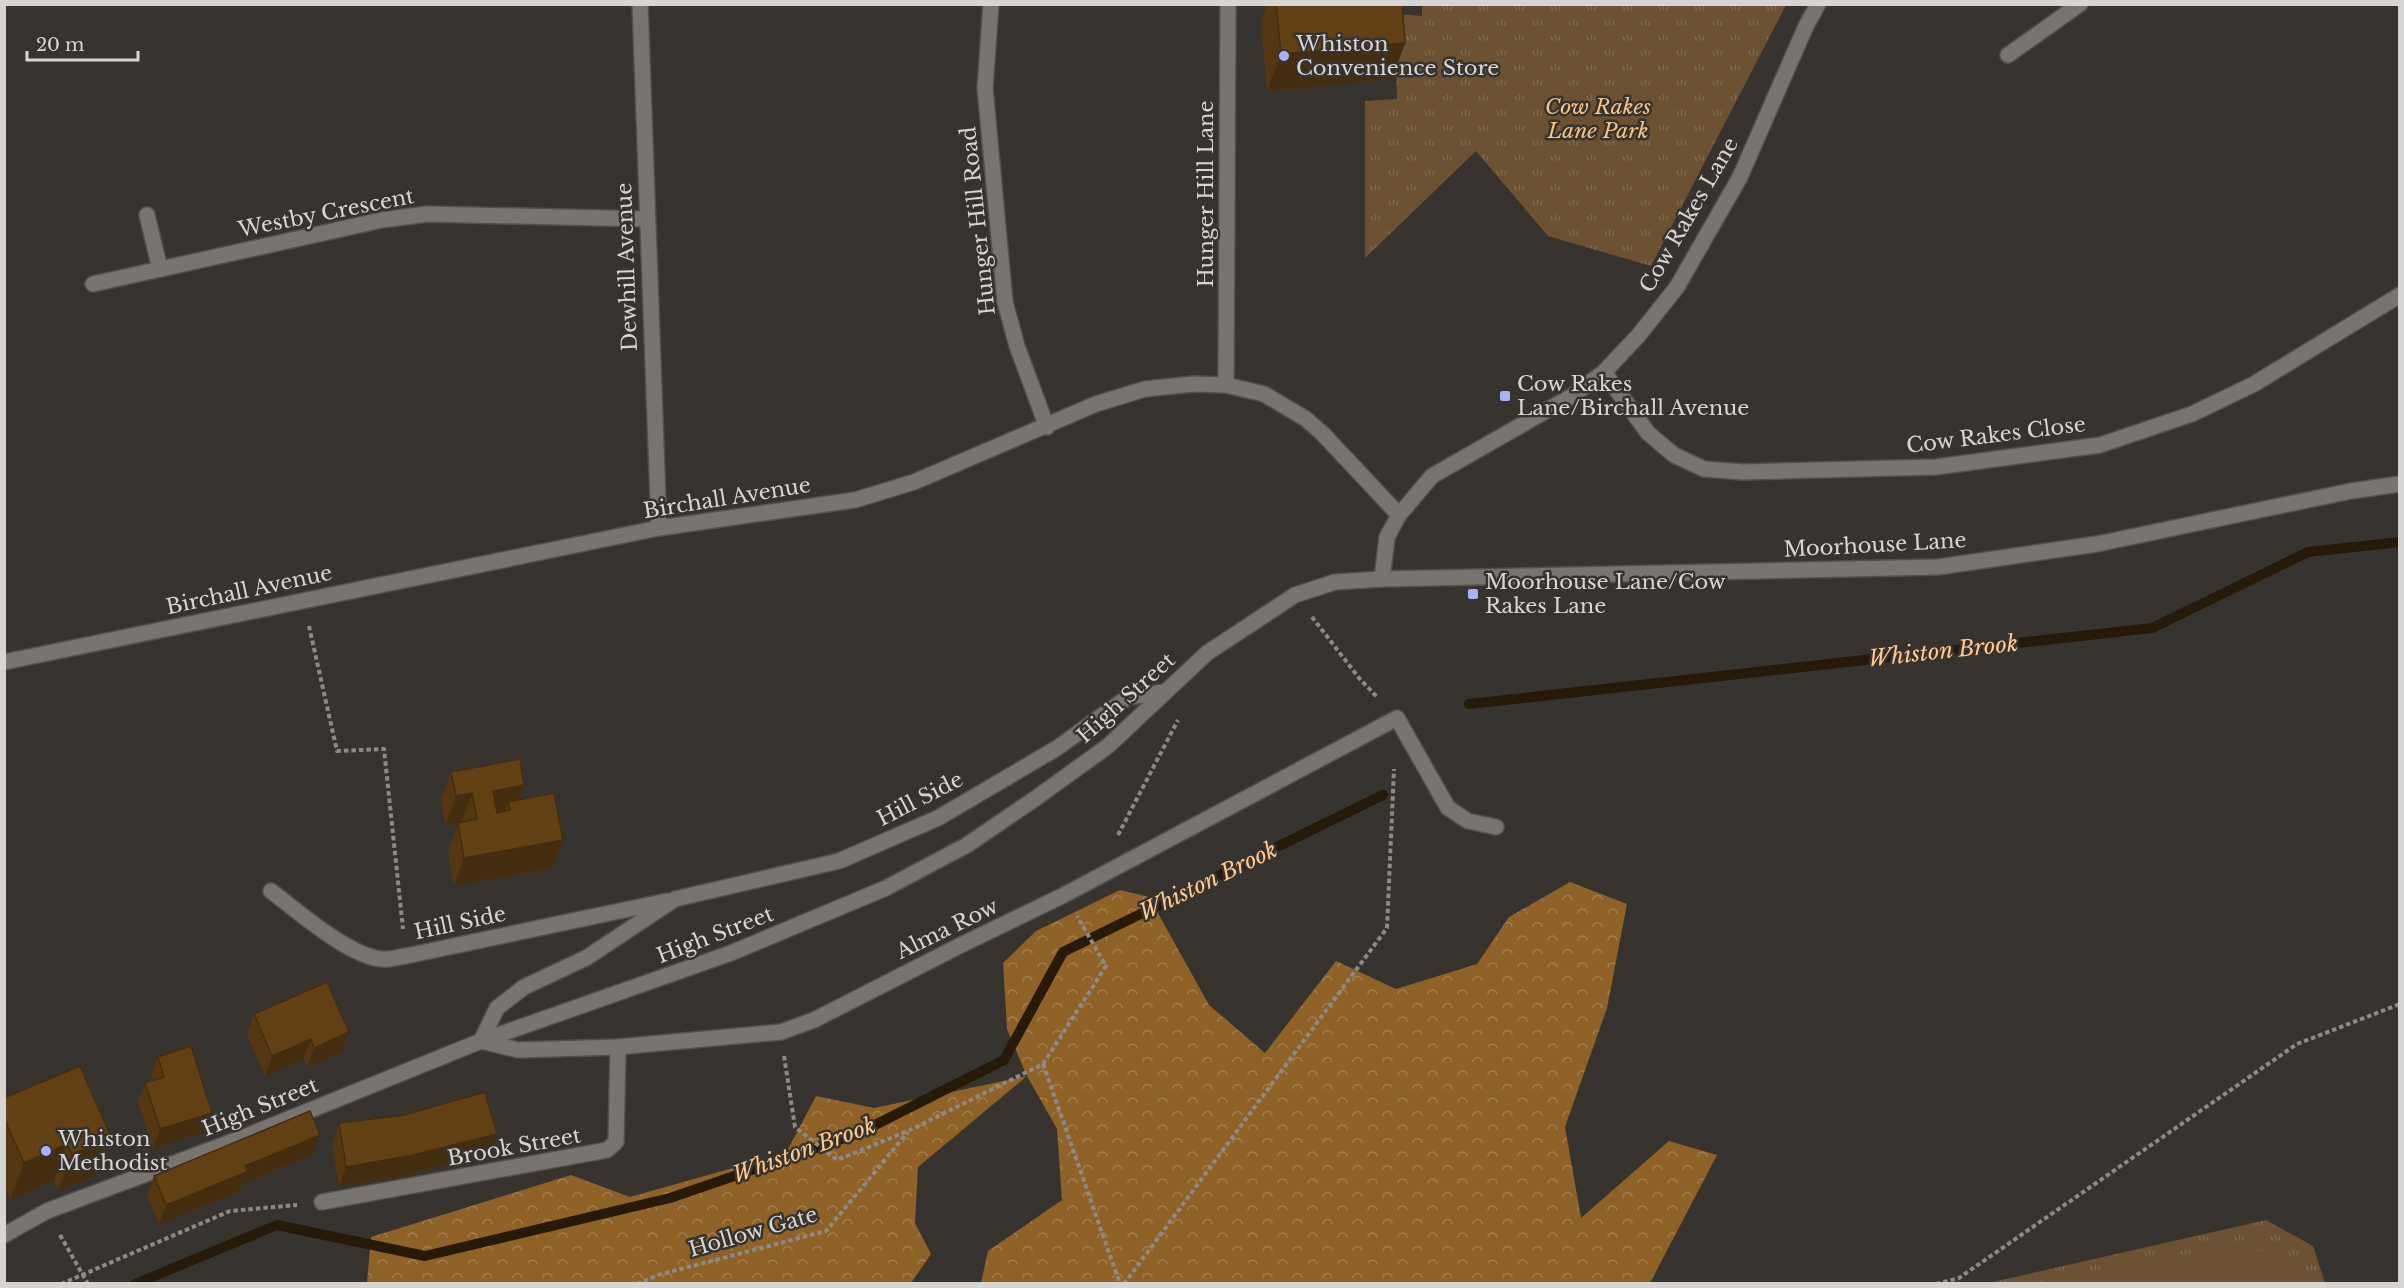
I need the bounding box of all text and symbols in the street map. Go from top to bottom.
scale bar [27,24,138,62]
place label: Whiston Convenience Store [1295,31,1499,81]
text: 20 m [36,34,84,56]
marker: Whiston Convenience Store [1277,49,1291,63]
park label: Cow Rakes Lane Park [1545,94,1651,144]
street label: Hunger Hill Lane [1193,100,1219,288]
street label: Hunger Hill Road [955,125,1001,317]
street label: Cow Rakes Lane [1634,133,1744,297]
street label: Dewhill Avenue [611,182,643,352]
street label: Westby Crescent [235,183,416,243]
place label: Cow Rakes Lane/Birchall Avenue [1517,371,1749,421]
marker: Cow Rakes Lane/Birchall Avenue [1498,389,1512,403]
street label: Cow Rakes Close [1905,411,2087,459]
street label: Birchall Avenue [641,472,813,524]
street label: Moorhouse Lane [1783,527,1967,563]
street label: Birchall Avenue [164,560,334,620]
place label: Moorhouse Lane/Cow Rakes Lane [1485,569,1726,619]
marker: Moorhouse Lane/Cow Rakes Lane [1466,587,1480,601]
water label: Whiston Brook [1867,630,2019,672]
street label: High Street [1072,647,1180,749]
street label: Hill Side [873,766,967,832]
water label: Whiston Brook [1134,836,1282,926]
street label: Alma Row [891,893,1002,965]
street label: Hill Side [412,901,508,945]
street label: High Street [653,901,777,969]
street label: High Street [198,1072,322,1142]
water label: Whiston Brook [729,1112,879,1188]
street label: Brook Street [445,1122,583,1172]
place label: Whiston Methodist [57,1126,167,1176]
marker: Whiston Methodist [39,1144,53,1158]
street label: Hollow Gate [686,1201,820,1263]

